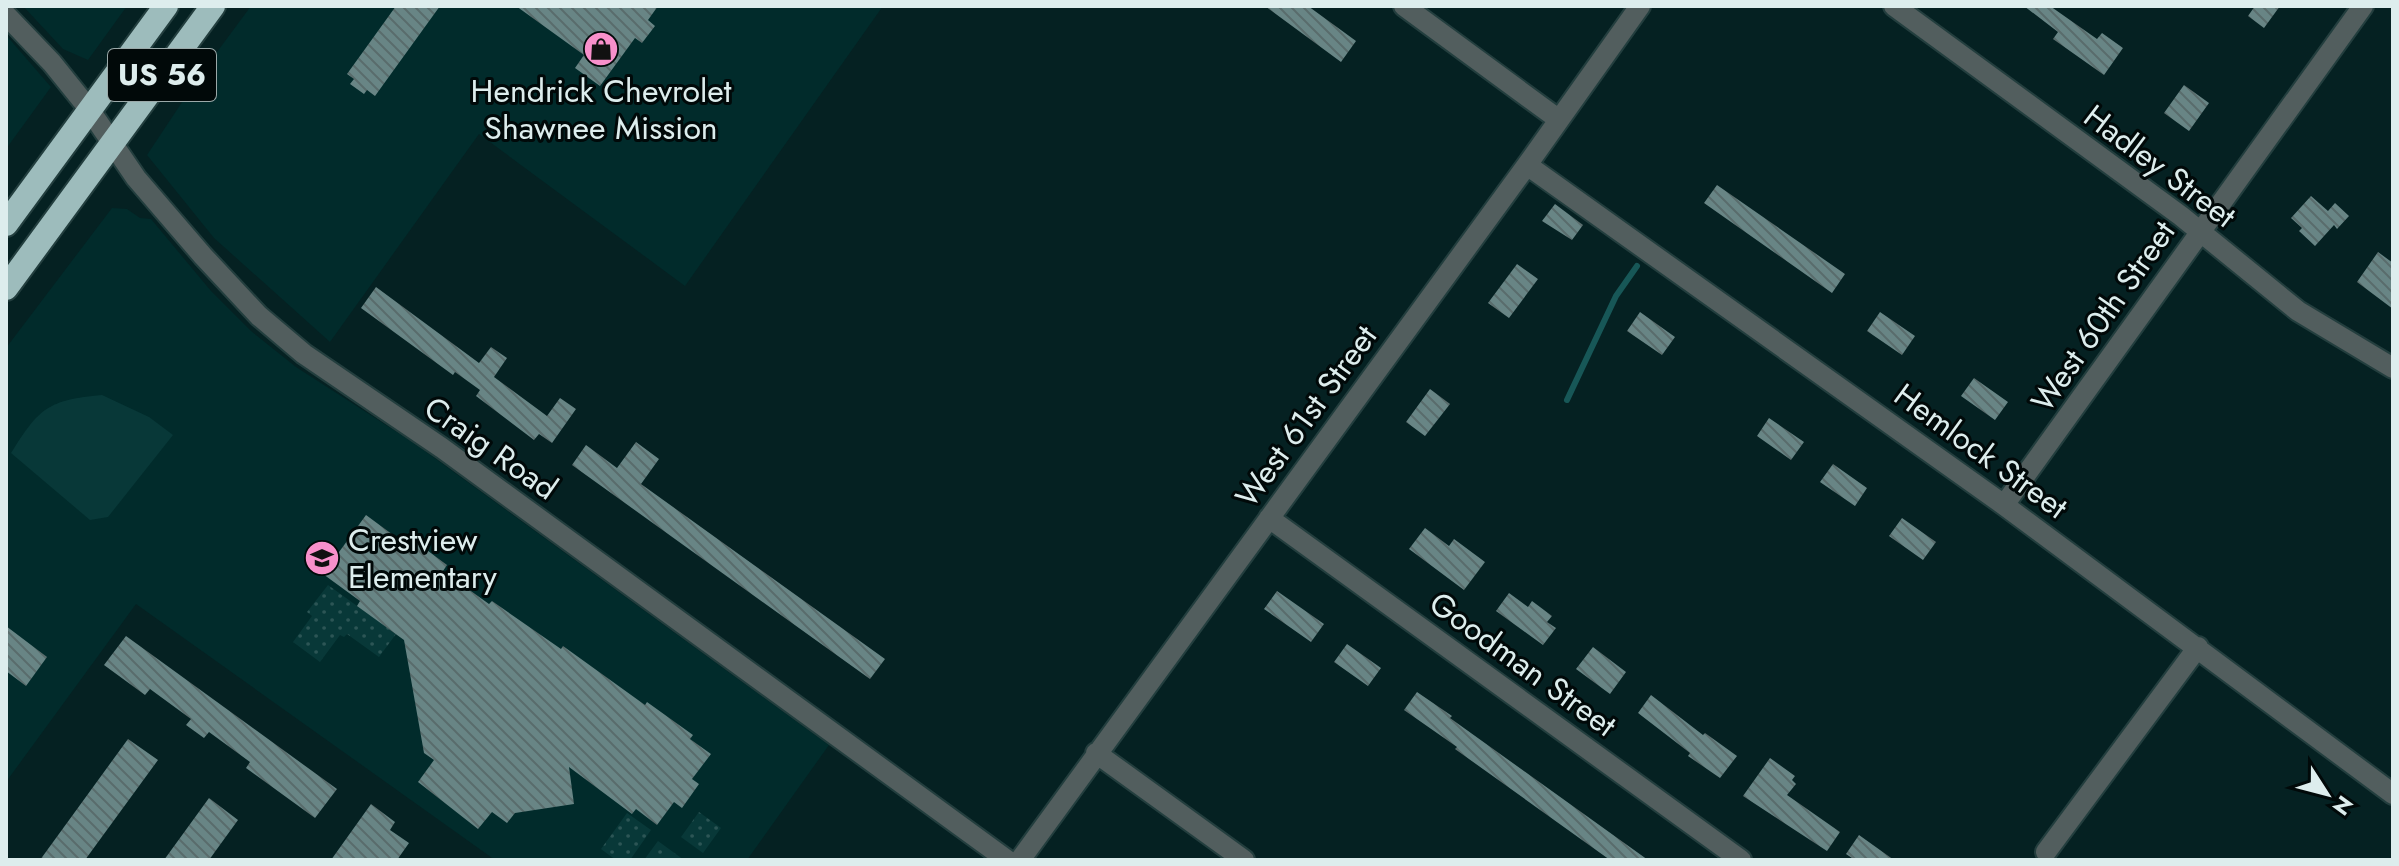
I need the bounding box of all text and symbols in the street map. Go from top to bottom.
shop icon: Hendrick Chevrolet Shawnee Mission [582,30,620,68]
road number: US 56 [108,49,216,101]
place label: Hendrick Chevrolet Shawnee Mission [471,68,732,151]
street label: Hadley Street [2074,93,2246,239]
street label: West 60th Street [2020,211,2186,421]
street label: West 61st Street [1224,315,1388,517]
street label: Hemlock Street [1885,372,2077,530]
street label: Craig Road [415,385,567,511]
place label: Crestview Elementary [348,517,498,600]
school or university icon: Crestview Elementary [303,539,341,577]
street label: Goodman Street [1420,580,1626,748]
north arrow [2287,754,2367,834]
text: N [2325,789,2361,822]

